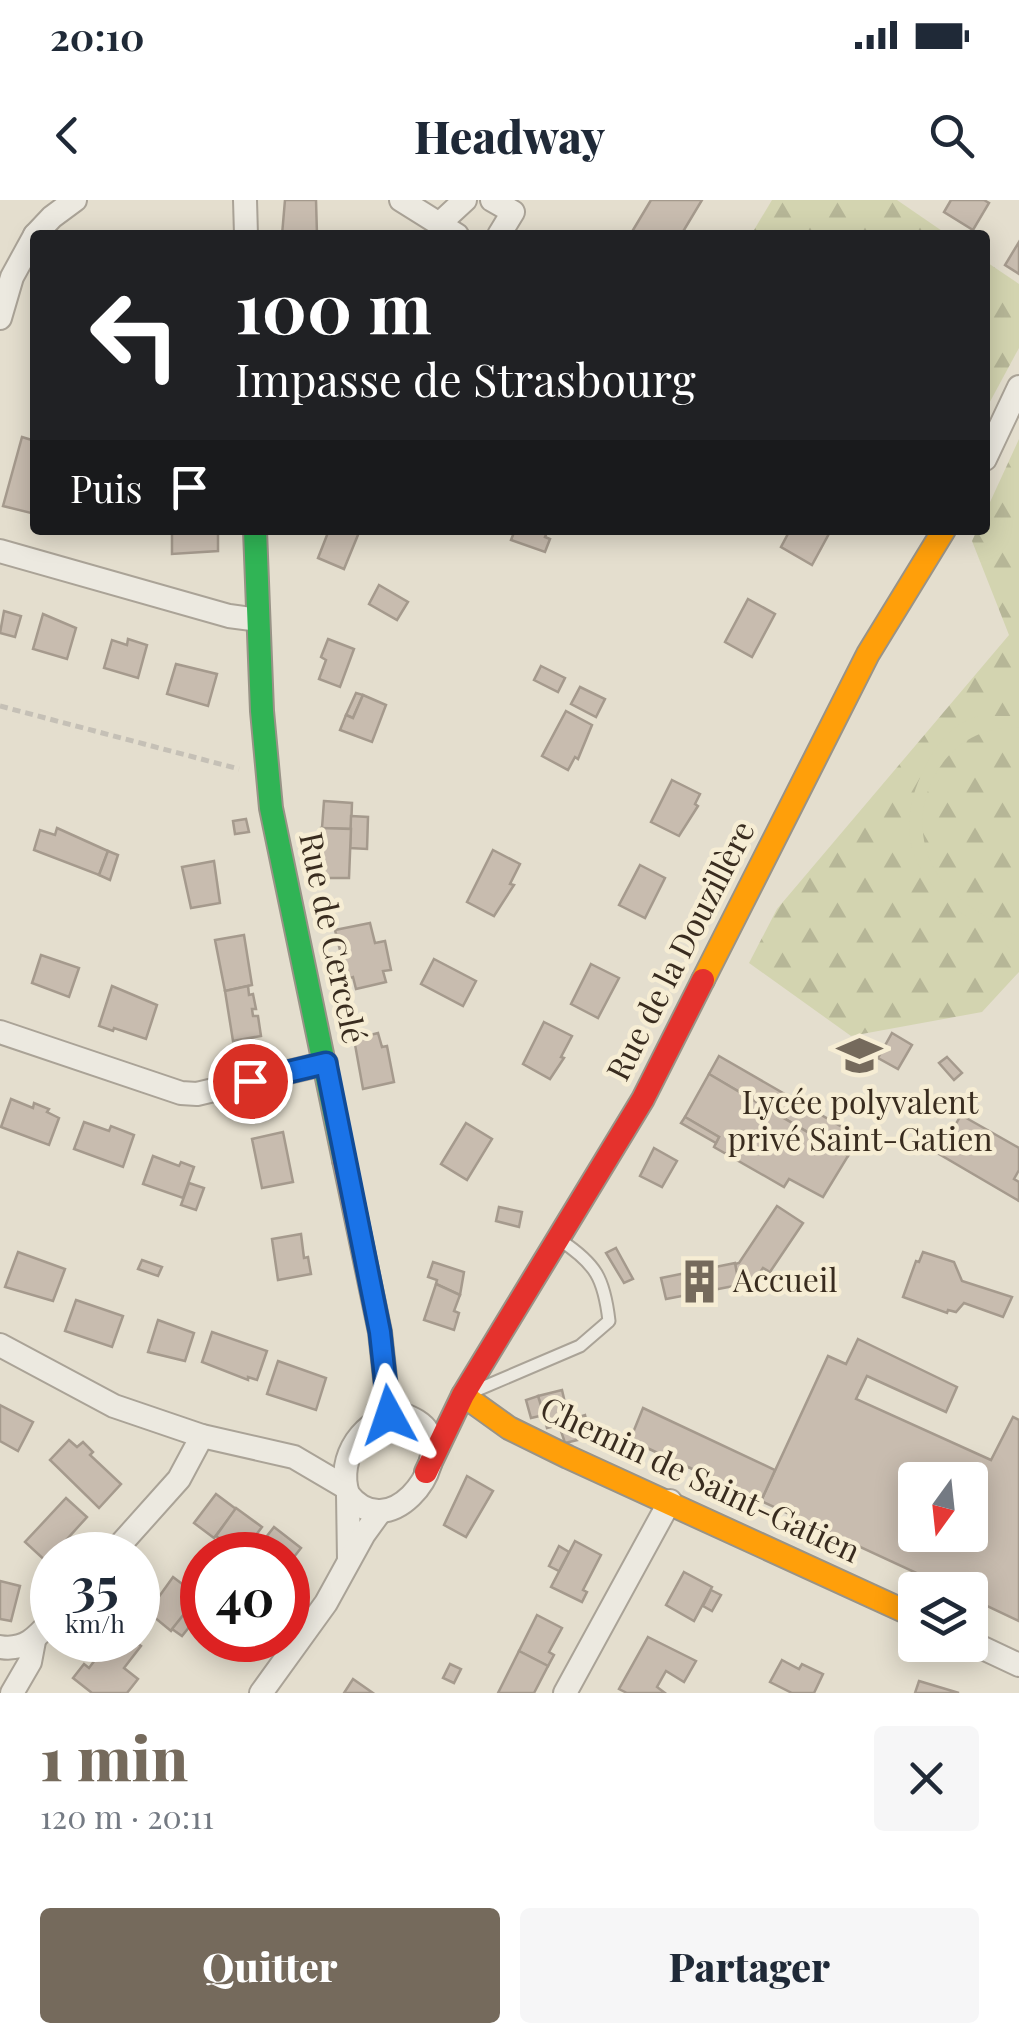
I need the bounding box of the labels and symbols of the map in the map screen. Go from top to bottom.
street label: Rue de la Douzillère [595,813,763,1087]
street label: Rue de Cercelé [291,828,378,1047]
school or university icon: Lycée polyvalent privé Saint-Gatien [836,1031,884,1079]
pin [208,1039,293,1124]
place label: Lycée polyvalent privé Saint-Gatien [728,1079,993,1159]
building icon: Accueil [676,1257,724,1305]
place label: Accueil [732,1257,838,1300]
position arrow [337,1363,441,1467]
street label: Chemin de Saint-Gatien [534,1385,868,1571]
north arrow [898,1462,988,1552]
speed limit sign: 40 [180,1532,310,1662]

